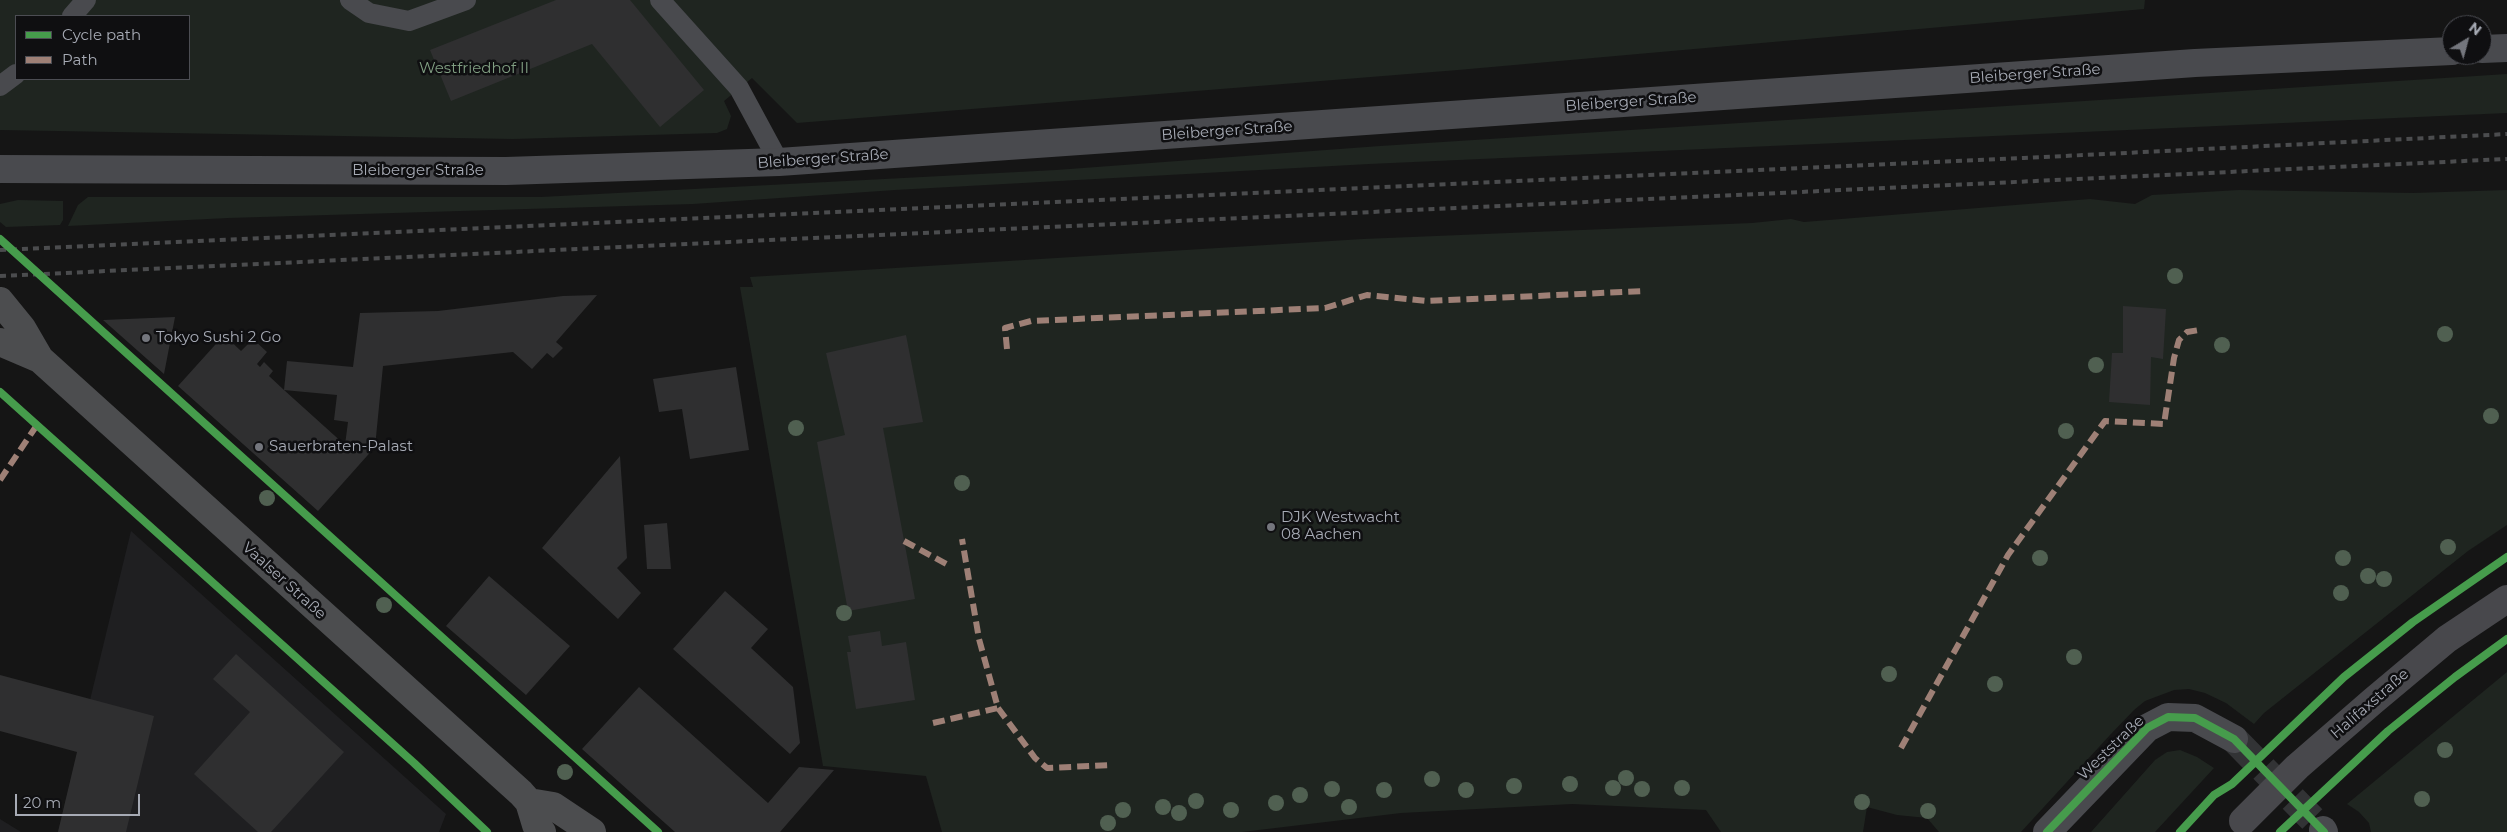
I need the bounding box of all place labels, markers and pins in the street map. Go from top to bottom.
place label: Tokyo Sushi 2 Go [156,329,281,347]
marker: Tokyo Sushi 2 Go [140,332,152,344]
place label: Sauerbraten-Palast [269,438,413,456]
marker: Sauerbraten-Palast [253,441,265,453]
place label: DJK Westwacht 08 Aachen [1281,509,1400,544]
marker: DJK Westwacht 08 Aachen [1265,521,1277,533]

